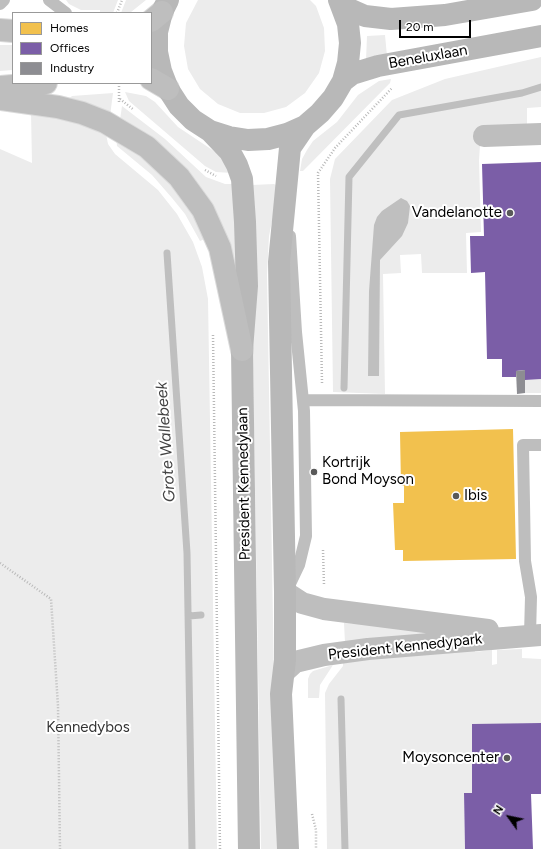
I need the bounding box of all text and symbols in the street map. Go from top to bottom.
legend [12,12,152,84]
scale bar [401,12,473,38]
text: 20 m [406,20,434,34]
text: Homes [50,21,88,35]
text: Offices [50,41,90,55]
street label: Beneluxlaan [387,41,469,73]
text: Industry [50,61,94,75]
place label: Vandelanotte [412,204,502,222]
marker: Vandelanotte [505,208,515,218]
water label: Grote Wallebeek [152,381,180,503]
street label: President Kennedylaan [234,407,254,561]
place label: Kortrijk Bond Moyson [322,454,414,489]
marker: Kortrijk Bond Moyson [309,467,319,477]
place label: Ibis [464,487,487,505]
marker: Ibis [451,491,461,501]
street label: President Kennedypark [327,630,483,664]
park label: Kennedybos [46,719,130,737]
place label: Moysoncenter [402,749,499,767]
marker: Moysoncenter [502,753,512,763]
north arrow [489,797,529,837]
text: N [491,803,506,817]

